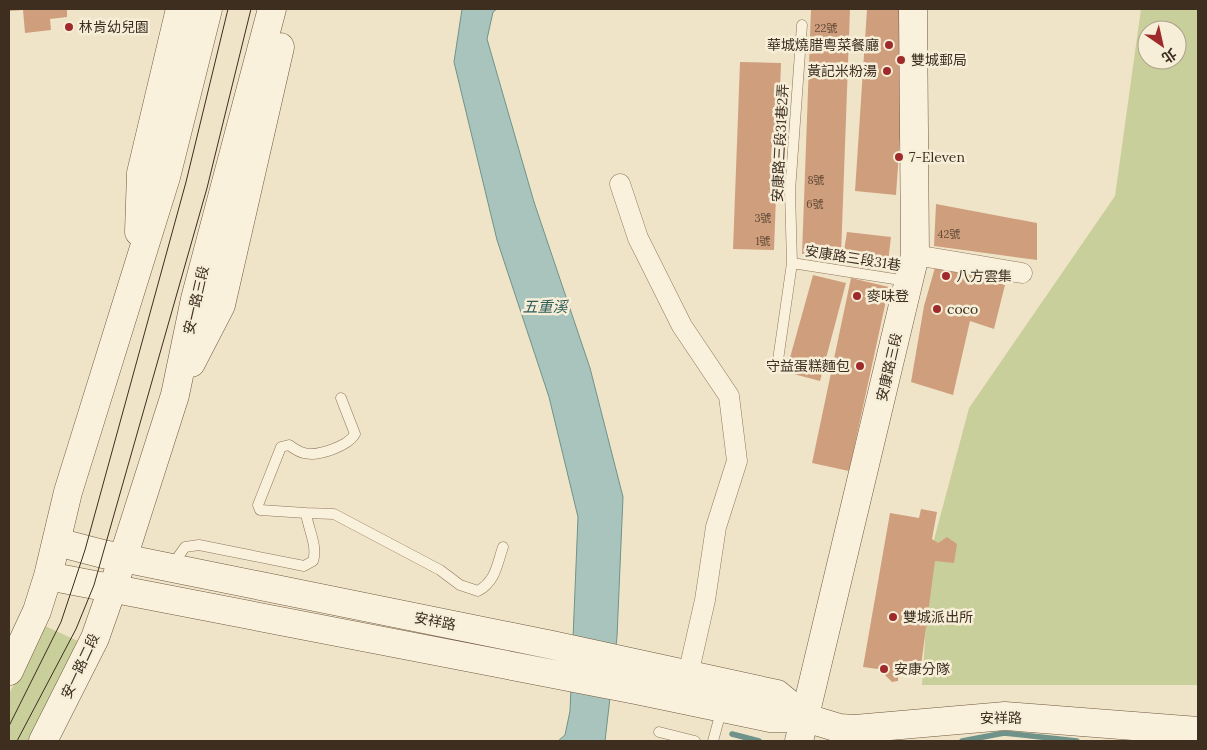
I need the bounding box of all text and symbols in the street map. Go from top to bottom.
place label: 林肯幼兒園 [79,18,149,36]
north arrow [1137,20,1187,70]
marker: 林肯幼兒園 [63,21,75,33]
house number: 22號 [815,21,837,35]
place label: 華城燒腊粵菜餐廳 [767,36,879,54]
marker: 華城燒腊粵菜餐廳 [883,39,895,51]
text: 北 [1158,44,1180,67]
place label: 雙城郵局 [911,51,967,69]
marker: 雙城郵局 [895,54,907,66]
place label: 黃記米粉湯 [807,62,877,80]
marker: 黃記米粉湯 [881,65,893,77]
street label: 安康路三段31巷2弄 [768,83,792,203]
place label: 7-Eleven [909,148,965,166]
marker: 7-Eleven [893,151,905,163]
house number: 8號 [807,173,825,187]
house number: 6號 [806,197,824,211]
house number: 3號 [754,211,772,225]
house number: 42號 [938,227,960,241]
house number: 1號 [755,234,771,248]
street label: 安康路三段31巷 [804,242,902,274]
street label: 安一路三段 [179,264,213,336]
place label: 八方雲集 [956,267,1012,285]
marker: 八方雲集 [940,270,952,282]
place label: 麥味登 [867,287,909,305]
marker: 麥味登 [851,290,863,302]
water label: 五重溪 [522,297,569,316]
place label: coco [947,300,978,318]
marker: coco [931,303,943,315]
street label: 安康路三段 [872,331,906,403]
place label: 守益蛋糕麵包 [766,357,850,375]
marker: 守益蛋糕麵包 [854,360,866,372]
street label: 安祥路 [413,608,457,634]
place label: 雙城派出所 [903,608,973,626]
marker: 雙城派出所 [887,611,899,623]
street label: 安一路二段 [57,630,103,702]
place label: 安康分隊 [894,660,950,678]
marker: 安康分隊 [878,663,890,675]
street label: 安祥路 [980,709,1022,727]

